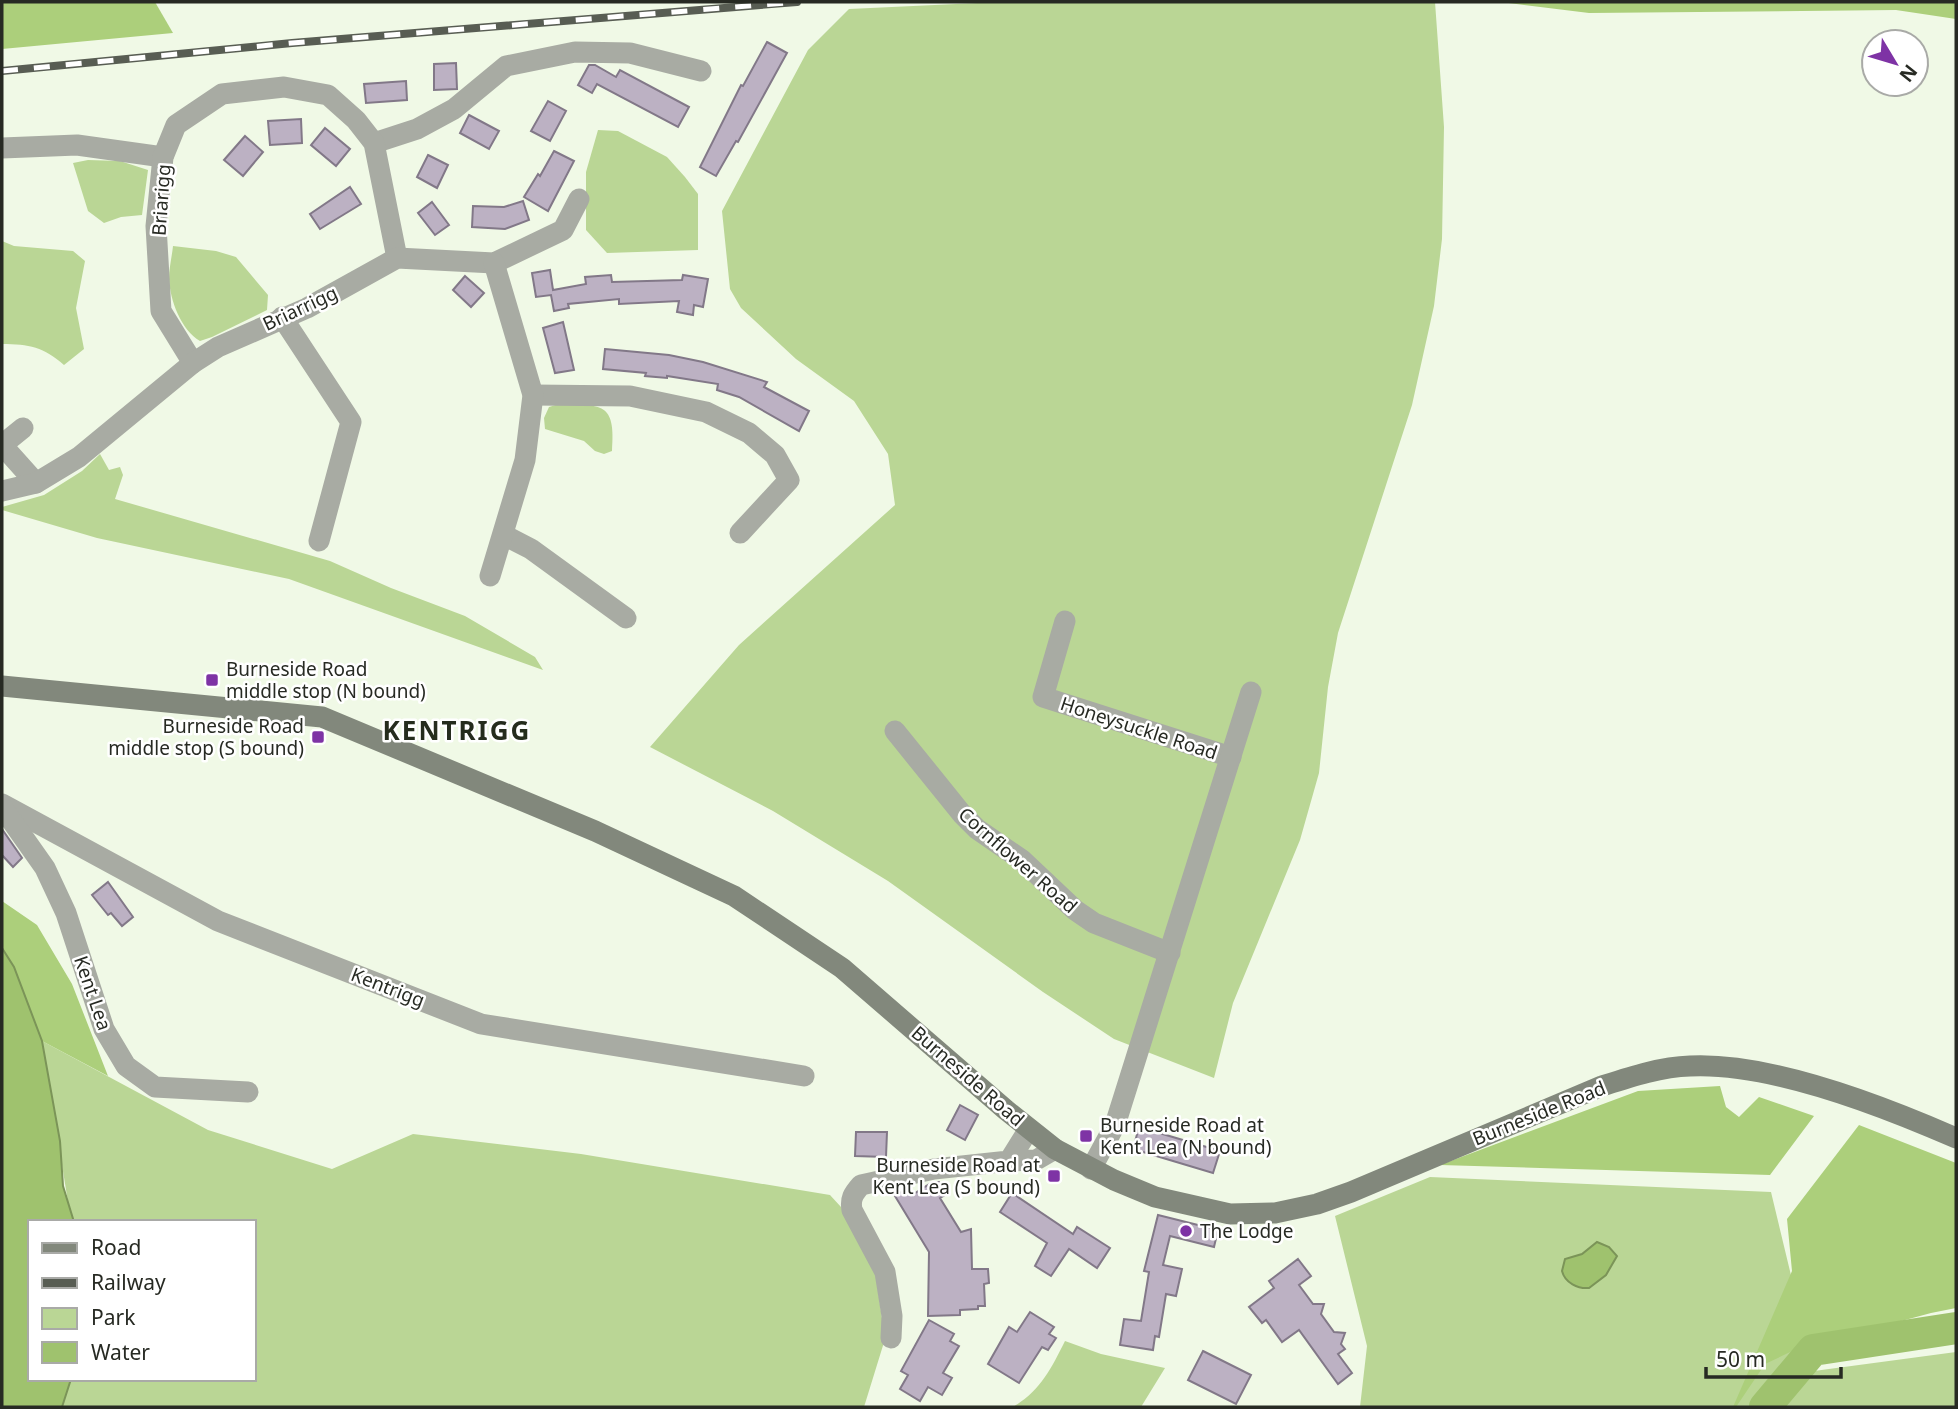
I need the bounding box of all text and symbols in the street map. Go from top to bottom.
north arrow [1860,28,1930,98]
text: N [1893,59,1923,88]
street label: Briarigg [146,163,176,237]
street label: Briarrigg [258,279,342,337]
place label: Burneside Road middle stop (N bound) [226,656,426,704]
marker: Burneside Road middle stop (N bound) [204,672,220,688]
street label: Honeysuckle Road [1057,690,1221,766]
district label: KENTRIGG [383,712,531,748]
place label: Burneside Road middle stop (S bound) [108,713,304,761]
marker: Burneside Road middle stop (S bound) [310,729,326,745]
street label: Cornflower Road [953,801,1083,919]
street label: Kent Lea [68,952,118,1034]
street label: Kentrigg [347,961,429,1013]
street label: Burneside Road [906,1020,1030,1132]
street label: Burneside Road [1469,1074,1609,1152]
place label: Burneside Road at Kent Lea (N bound) [1100,1112,1271,1160]
marker: Burneside Road at Kent Lea (N bound) [1078,1128,1094,1144]
place label: Burneside Road at Kent Lea (S bound) [873,1152,1040,1200]
marker: Burneside Road at Kent Lea (S bound) [1046,1168,1062,1184]
place label: The Lodge [1200,1218,1294,1244]
legend [28,1220,256,1381]
marker: The Lodge [1178,1223,1194,1239]
text: Road [91,1233,141,1261]
text: Railway [91,1268,166,1296]
text: Park [91,1303,136,1331]
scale bar [1706,1336,1841,1380]
text: Water [91,1338,150,1366]
text: 50 m [1716,1345,1765,1373]

